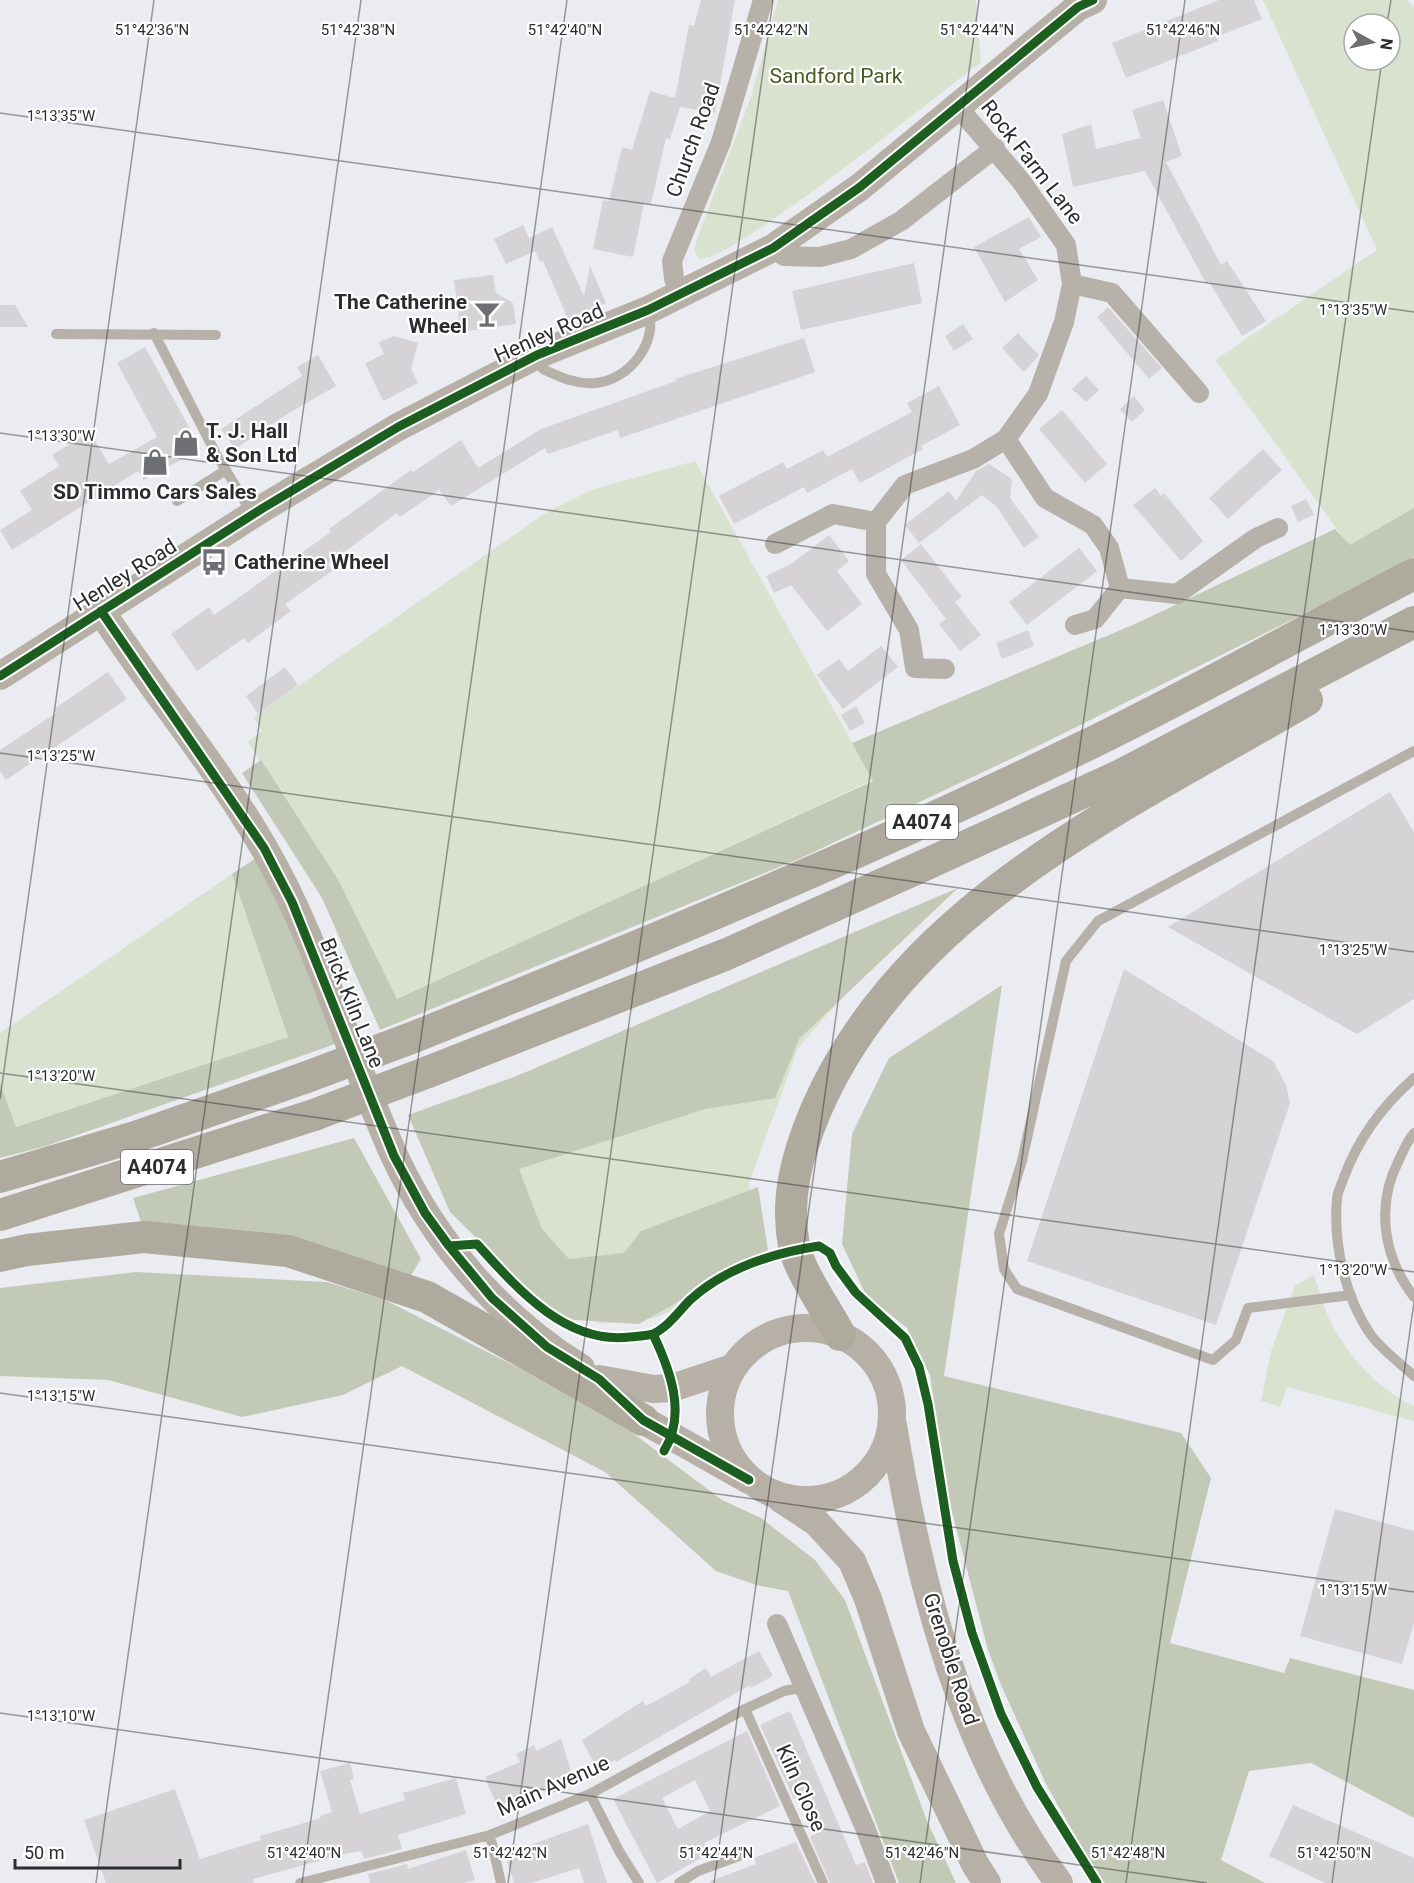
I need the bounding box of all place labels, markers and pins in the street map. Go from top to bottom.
place label: The Catherine Wheel [334,290,467,338]
bar icon: The Catherine Wheel [472,299,502,329]
place label: T. J. Hall & Son Ltd [206,419,297,467]
shop icon: T. J. Hall & Son Ltd [171,428,201,458]
shop icon: SD Timmo Cars Sales [140,447,170,477]
place label: SD Timmo Cars Sales [53,480,257,504]
bus stop icon: Catherine Wheel [199,547,229,577]
place label: Catherine Wheel [234,550,389,574]

